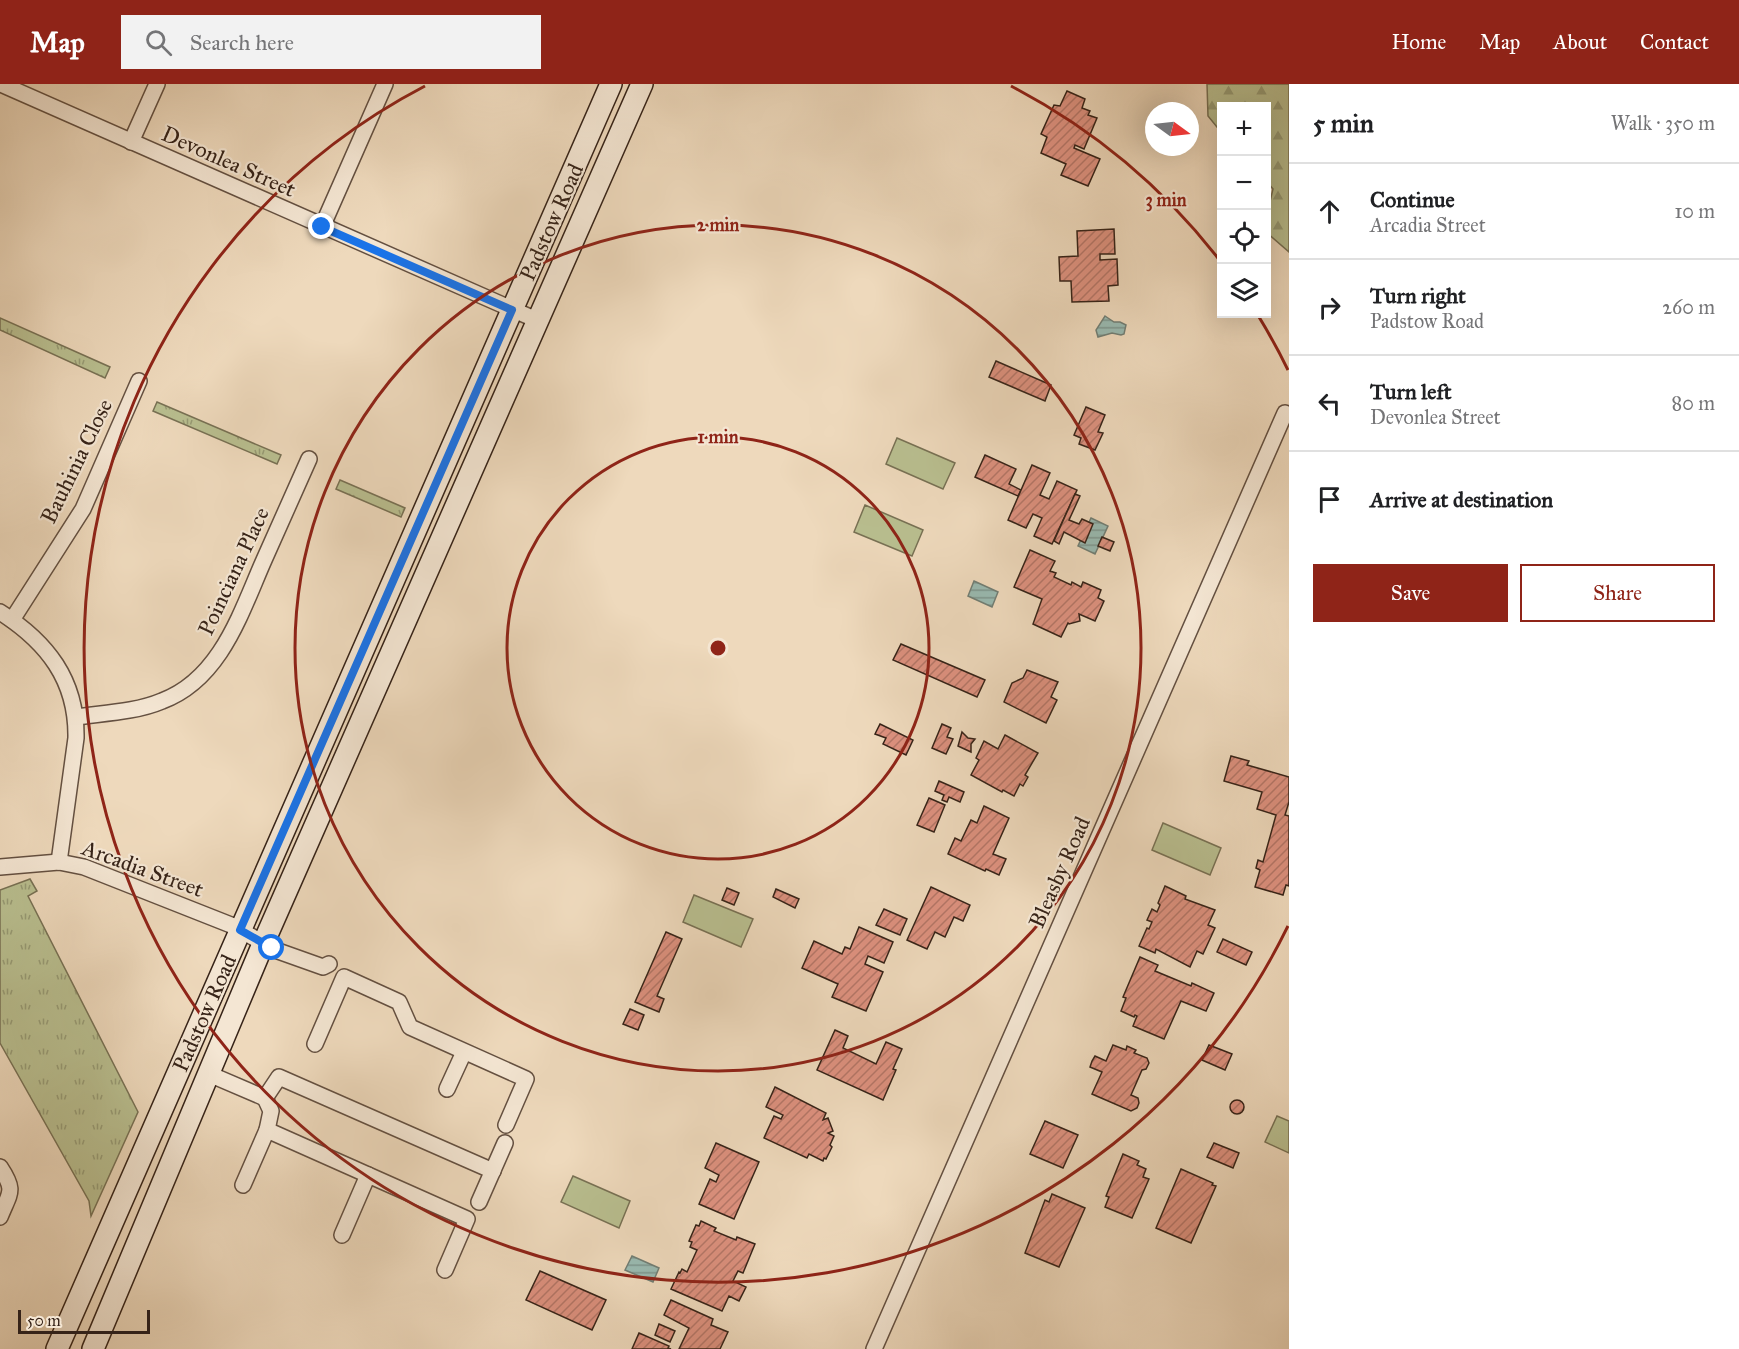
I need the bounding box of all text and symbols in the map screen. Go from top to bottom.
search box [121,15,541,69]
text: Map [30,25,85,60]
icon: search [142,26,175,59]
text: Search here [190,29,294,56]
text: Home [1391,29,1446,55]
text: Map [1479,29,1520,55]
text: About [1553,29,1607,55]
text: Contact [1640,29,1709,55]
north arrow [1145,102,1199,156]
map controls [1217,102,1271,318]
button: + [1217,102,1271,156]
text: 5 min [1313,107,1374,139]
text: Walk · 350 m [1611,111,1715,135]
street label: Devonlea Street [158,120,300,203]
button: − [1217,156,1271,210]
street label: Padstow Road [514,159,589,285]
text: Continue [1370,186,1455,213]
text: 3 min [1146,189,1187,212]
icon: ahead [1313,195,1346,228]
text: 10 m [1674,199,1715,223]
button: locate [1217,210,1271,264]
route end [308,213,334,239]
text: Arcadia Street [1370,213,1486,237]
text: 2 min [697,214,740,236]
button: layers [1217,264,1271,318]
text: Turn right [1370,282,1466,309]
icon: right [1313,291,1346,324]
text: 260 m [1662,295,1715,319]
text: Padstow Road [1370,309,1484,333]
text: Turn left [1370,378,1452,405]
icon: left [1313,387,1346,420]
text: 80 m [1672,391,1715,415]
street label: Bauhinia Close [35,395,118,528]
text: Devonlea Street [1370,405,1501,429]
text: 1 min [698,426,739,448]
icon: arrive [1313,483,1346,516]
text: Arrive at destination [1370,486,1553,513]
street label: Poinciana Place [192,503,275,640]
button: Save [1313,564,1508,622]
button: Share [1520,564,1715,622]
centre of rings [708,638,728,658]
street label: Bleasby Road [1023,812,1096,932]
street label: Arcadia Street [77,834,207,903]
route start [258,934,284,960]
street label: Padstow Road [167,950,242,1076]
scale bar [18,1307,150,1334]
text: 50 m [27,1311,61,1330]

